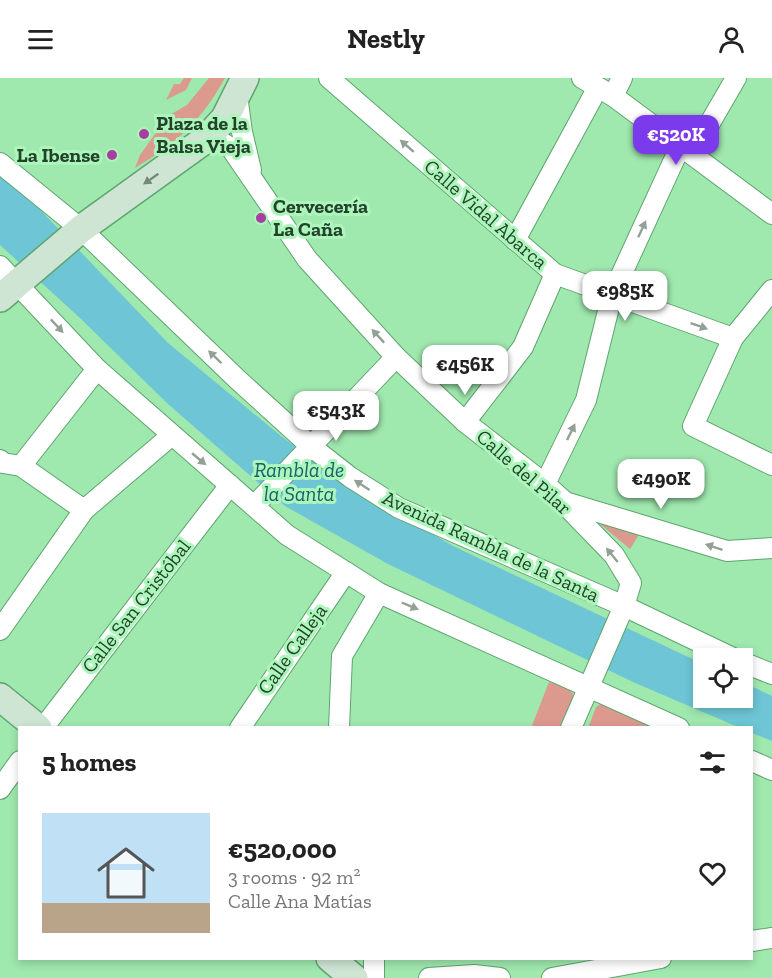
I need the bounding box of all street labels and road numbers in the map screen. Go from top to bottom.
street label: Calle Vidal Abarca [420,154,553,274]
street label: Calle del Pilar [472,424,576,520]
street label: Avenida Rambla de la Santa [379,485,603,607]
street label: Calle San Cristóbal [77,535,195,677]
street label: Calle Calleja [252,599,332,699]

